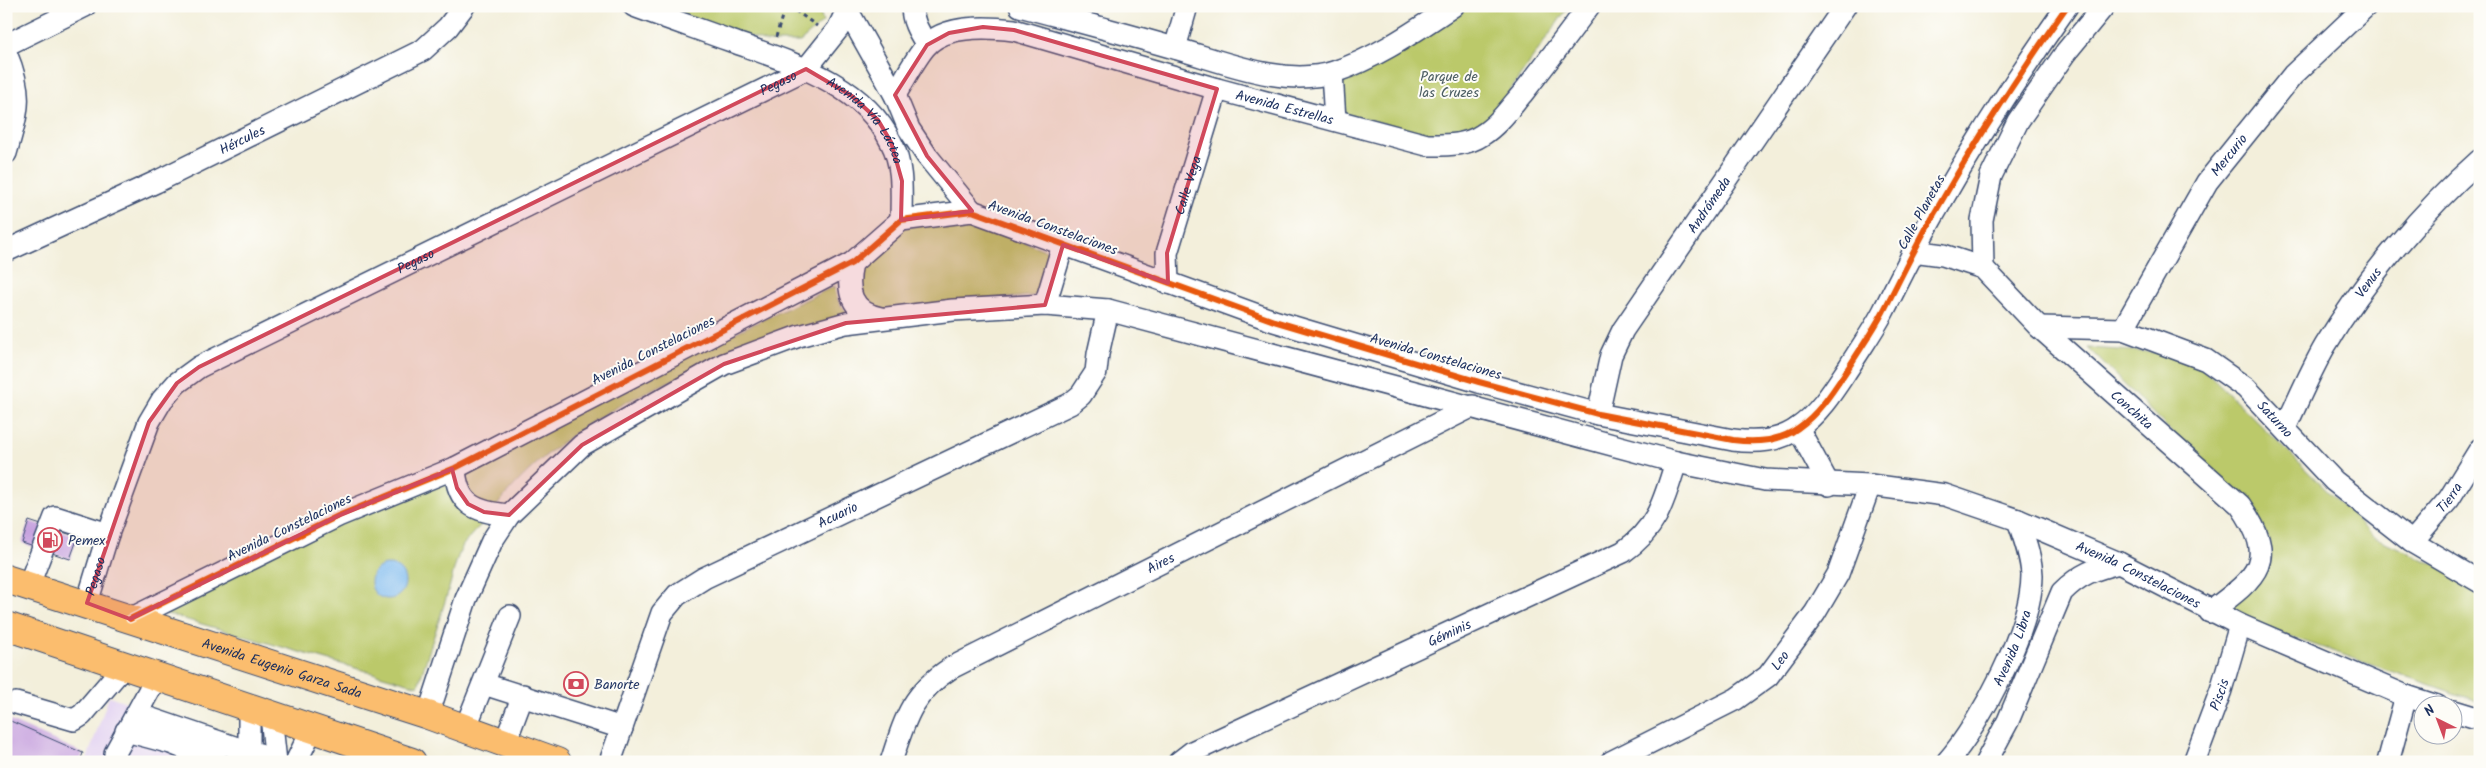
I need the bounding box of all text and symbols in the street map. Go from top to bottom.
street label: Pegaso [756,65,801,102]
park label: Parque de las Cruzes [1419,66,1479,104]
street label: Avenida Vía Láctea [822,72,908,166]
street label: Avenida Estrellas [1233,84,1336,132]
street label: Hércules [216,120,269,161]
street label: Mercurio [2205,129,2254,182]
street label: Calle Vega [1169,153,1208,218]
street label: Calle Planetas [1892,171,1952,254]
street label: Andrómeda [1682,172,1737,238]
street label: Avenida Constelaciones [985,194,1120,262]
street label: Pegaso [393,243,438,280]
street label: Venus [2350,263,2388,303]
street label: Avenida Constelaciones [588,310,719,392]
street label: Avenida Constelaciones [1367,328,1504,386]
street label: Conchita [2105,385,2158,435]
street label: Saturno [2251,396,2298,443]
street label: Tierra [2431,479,2469,518]
street label: Avenida Constelaciones [223,488,355,568]
street label: Acuario [814,496,862,534]
fuel station icon: Pemex [37,527,63,553]
place label: Pemex [68,530,106,552]
street label: Avenida Constelaciones [2072,536,2204,615]
street label: Aires [1143,547,1179,580]
street label: Pegaso [80,554,112,599]
street label: Avenida Libra [1988,608,2038,690]
street label: Géminis [1424,614,1475,653]
street label: Avenida Eugenio Garza Sada [199,633,365,705]
street label: Leo [1766,646,1795,676]
bank icon: Banorte [563,671,589,697]
place label: Banorte [594,674,640,696]
street label: Piscis [2204,676,2236,714]
north arrow [2414,696,2464,746]
text: N [2419,700,2441,722]

